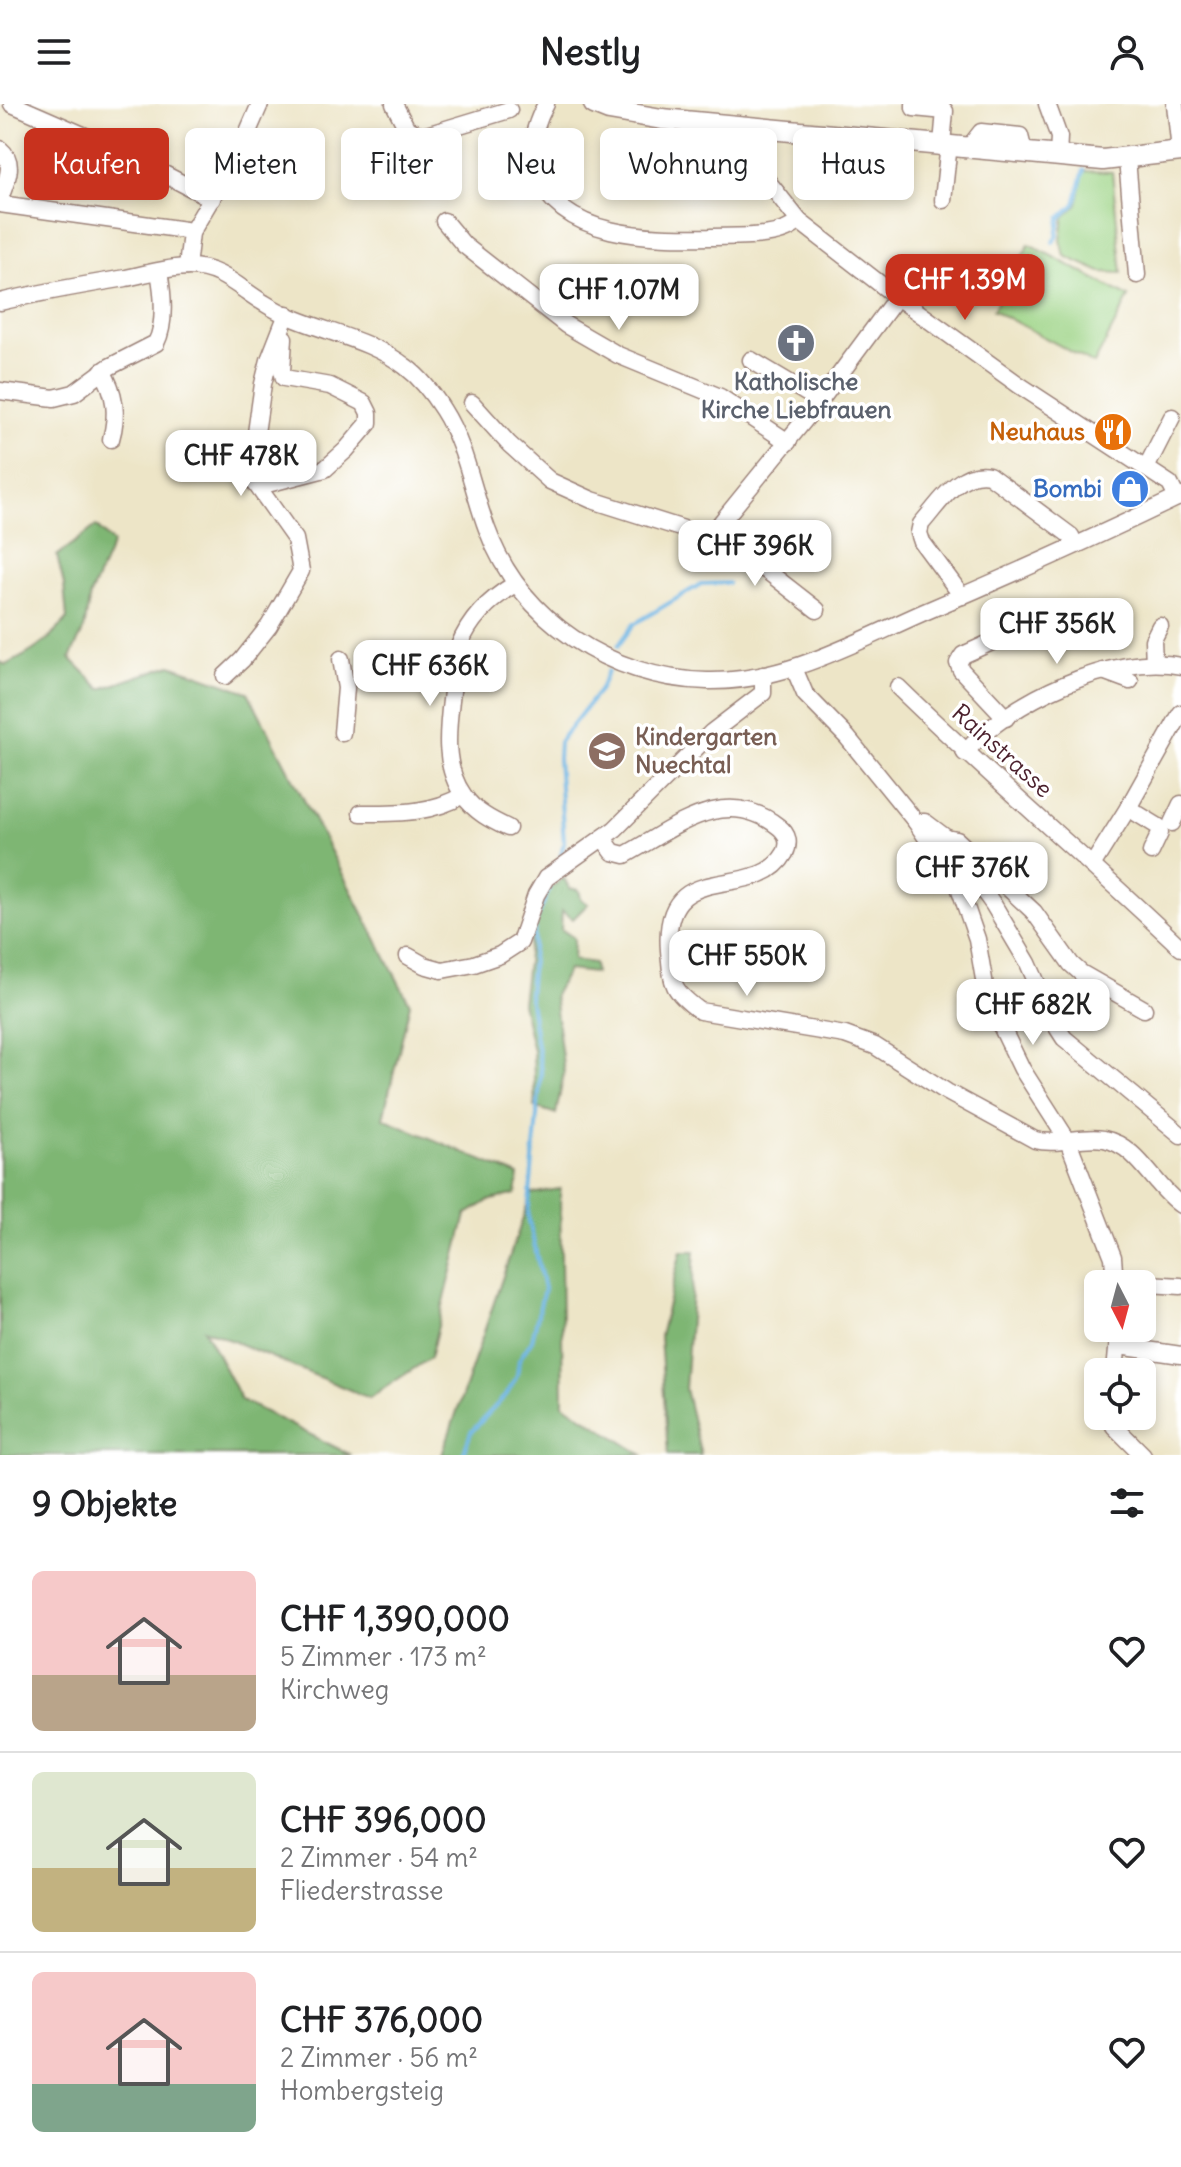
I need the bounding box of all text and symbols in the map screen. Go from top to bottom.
icon: menu [32,30,76,74]
text: Nestly [540,30,641,75]
icon: person [1105,30,1149,74]
chip: Kaufen [24,128,169,200]
chip: Mieten [185,128,325,200]
chip: Filter [341,128,462,200]
chip: Neu [478,128,584,200]
chip: Wohnung [600,128,777,200]
chip: Haus [793,128,914,200]
pin: CHF 1.39M [873,254,1057,322]
text: CHF 1.39M [904,263,1026,296]
pin: CHF 1.07M [527,264,711,332]
text: CHF 1.07M [558,273,680,306]
church icon: Katholische Kirche Liebfrauen [775,322,817,364]
place label: Katholische Kirche Liebfrauen [701,366,891,424]
restaurant icon: Neuhaus [1092,411,1134,453]
place label: Neuhaus [989,416,1085,446]
pin: CHF 478K [158,430,324,498]
text: CHF 478K [184,439,299,472]
shop icon: Bombi [1109,468,1151,510]
place label: Bombi [1033,473,1102,503]
pin: CHF 396K [672,520,838,588]
text: CHF 396K [696,529,814,562]
pin: CHF 356K [974,598,1140,666]
text: CHF 356K [998,607,1116,640]
pin: CHF 636K [347,640,513,708]
text: CHF 636K [371,649,489,682]
street label: Rainstrasse [946,697,1059,803]
place label: Kindergarten Nuechtal [635,721,777,779]
school or university icon: Kindergarten Nuechtal [586,730,628,772]
pin: CHF 376K [889,842,1055,910]
text: CHF 376K [915,851,1029,884]
pin: CHF 550K [664,930,830,998]
text: CHF 550K [687,939,807,972]
pin: CHF 682K [950,979,1116,1047]
text: CHF 682K [975,988,1091,1021]
north arrow [1084,1270,1156,1342]
map controls [1084,1270,1156,1430]
button: locate [1084,1358,1156,1430]
icon: filters [1105,1481,1149,1525]
text: 9 Objekte [32,1482,177,1525]
text: CHF 1,390,000 [280,1597,510,1640]
icon: home [96,1603,192,1699]
icon: heart [1105,1629,1149,1673]
text: 5 Zimmer · 173 m² [280,1640,487,1673]
text: Kirchweg [280,1673,389,1706]
text: CHF 396,000 [280,1798,487,1841]
icon: home [96,1804,192,1900]
icon: heart [1105,1830,1149,1874]
text: 2 Zimmer · 54 m² [280,1841,478,1874]
text: Fliederstrasse [280,1874,444,1907]
text: CHF 376,000 [280,1998,483,2041]
icon: home [96,2004,192,2100]
icon: heart [1105,2030,1149,2074]
text: 2 Zimmer · 56 m² [280,2041,478,2074]
text: Hombergsteig [280,2074,444,2107]

